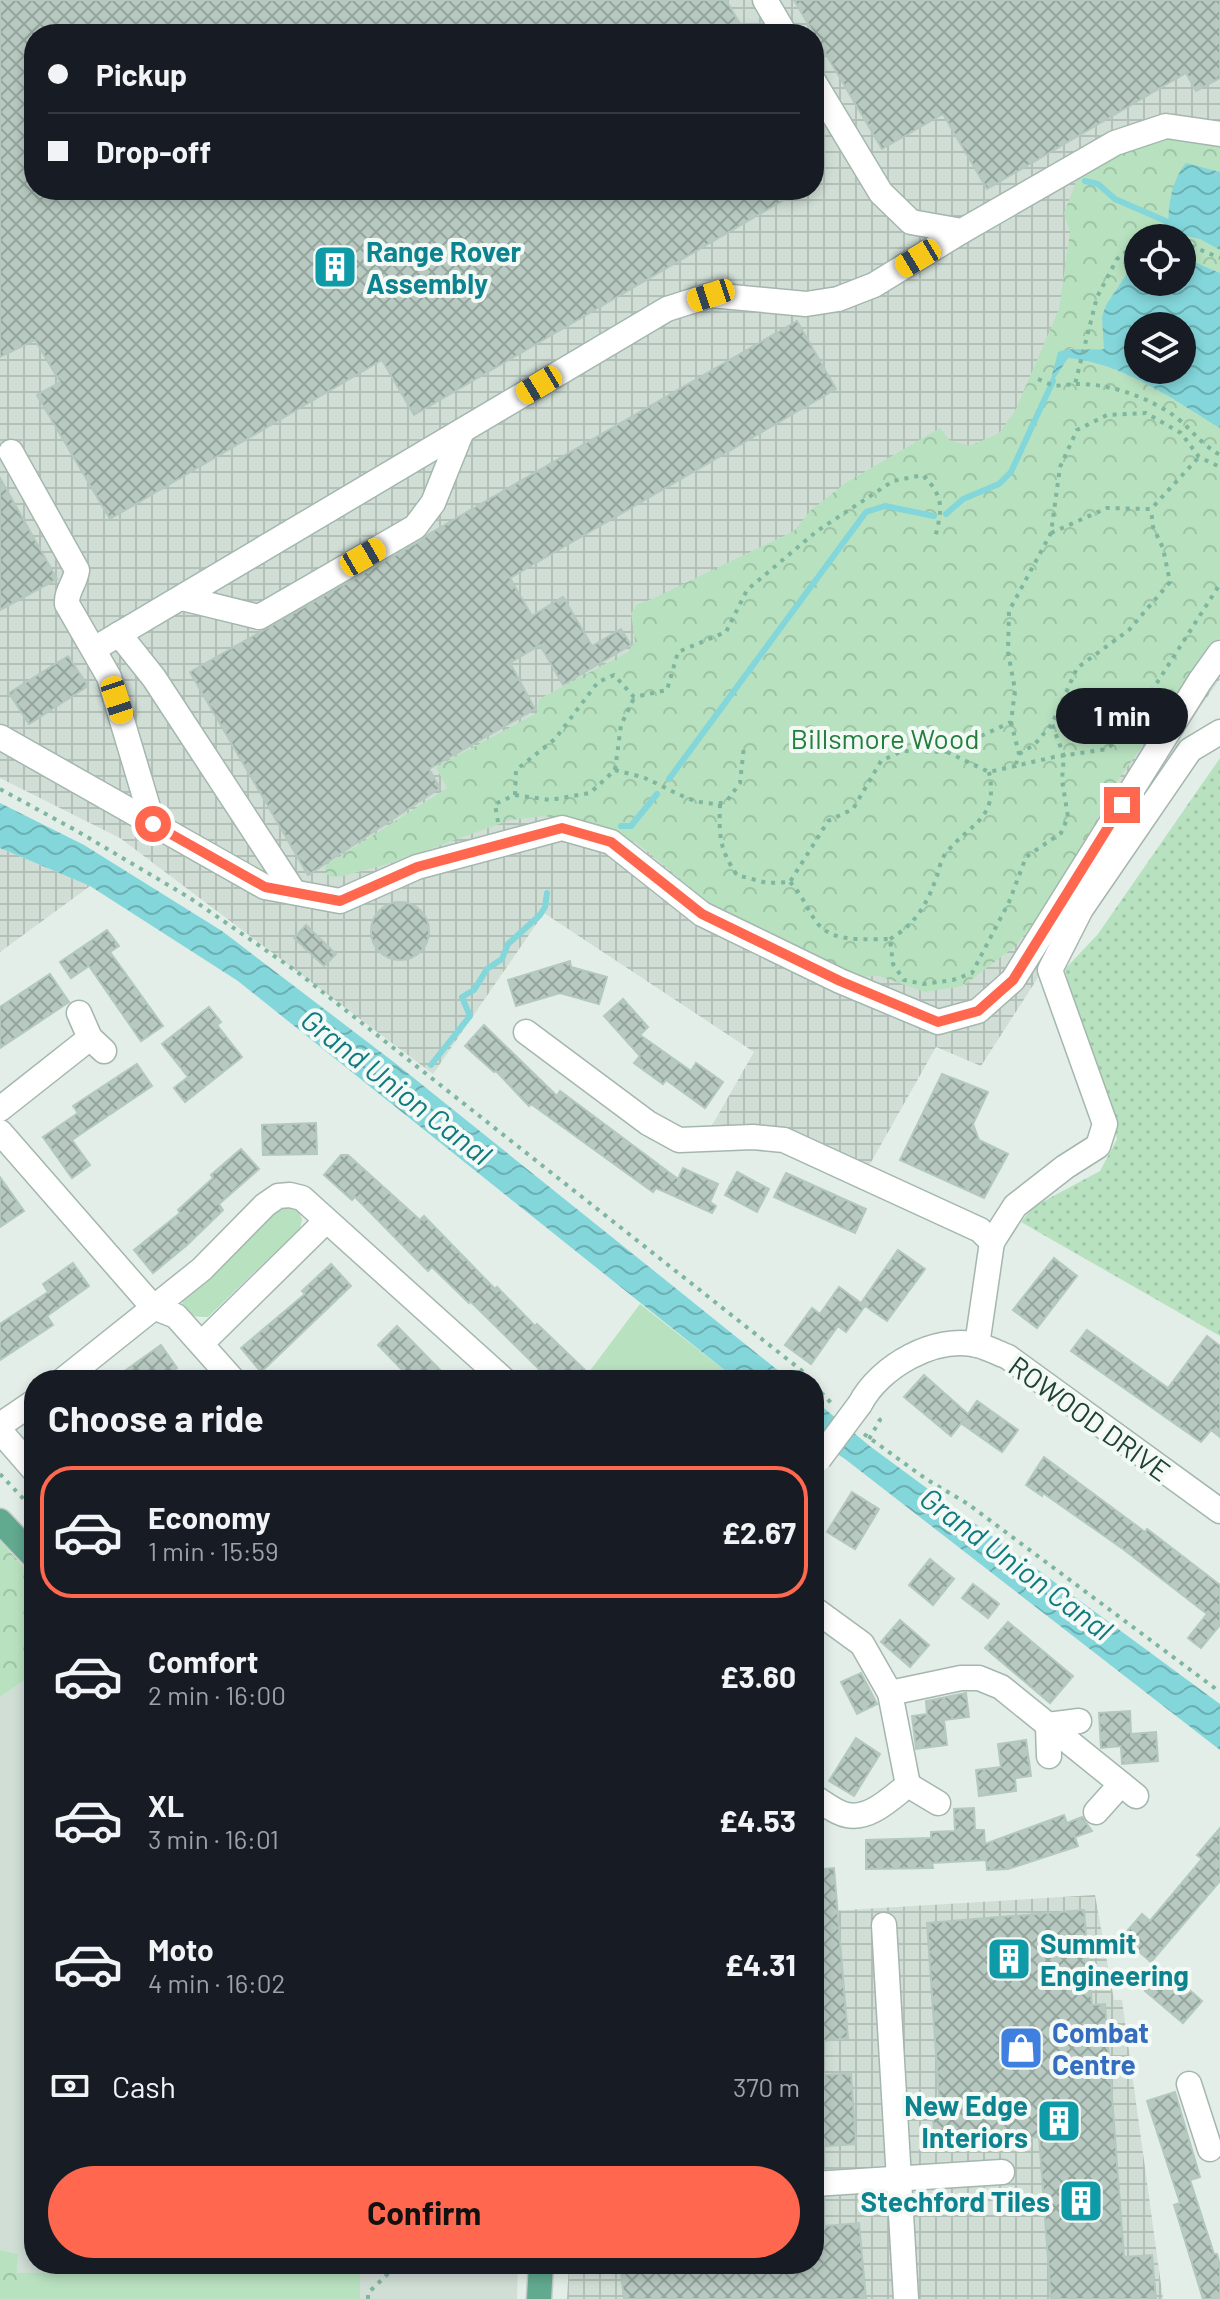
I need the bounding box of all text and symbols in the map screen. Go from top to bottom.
text: Pickup [96,56,187,92]
text: Drop-off [96,133,211,169]
map controls [1124,224,1196,384]
button: locate [1124,224,1196,296]
place label: Range Rover Assembly [366,234,521,300]
car [891,235,945,281]
building icon: Range Rover Assembly [311,243,359,291]
car [684,276,738,314]
button: layers [1124,312,1196,384]
car [512,362,566,408]
car [336,535,390,579]
car [98,673,136,727]
callout: 1 min [1056,689,1188,745]
text: 1 min [1094,700,1150,731]
park label: Billsmore Wood [791,721,979,755]
route end [1104,787,1140,823]
route start [135,806,171,842]
water label: Grand Union Canal [295,1000,500,1172]
street label: ROWOOD DRIVE [1003,1348,1177,1488]
text: Choose a ride [48,1396,264,1439]
water label: Grand Union Canal [914,1479,1121,1647]
icon: car [52,1496,124,1568]
text: Economy [148,1499,271,1535]
text: £2.67 [722,1514,796,1550]
text: 1 min · 15:59 [148,1535,279,1566]
icon: car [52,1640,124,1712]
text: Comfort [148,1643,258,1679]
text: £3.60 [720,1658,796,1694]
text: 2 min · 16:00 [148,1679,286,1710]
icon: car [52,1784,124,1856]
text: XL [148,1787,184,1823]
text: £4.53 [719,1802,796,1838]
text: 3 min · 16:01 [148,1823,279,1854]
place label: Summit Engineering [1040,1926,1189,1992]
icon: car [52,1928,124,2000]
text: Moto [148,1931,214,1967]
building icon: Summit Engineering [985,1935,1033,1983]
text: £4.31 [725,1946,796,1982]
text: 4 min · 16:02 [148,1967,285,1998]
place label: Combat Centre [1052,2015,1149,2081]
shop icon: Combat Centre [997,2024,1045,2072]
icon: cash [48,2064,92,2108]
text: Cash [112,2068,176,2104]
text: 370 m [733,2071,800,2102]
place label: New Edge Interiors [904,2088,1028,2154]
building icon: New Edge Interiors [1035,2097,1083,2145]
button: Confirm [48,2166,800,2258]
building icon: Stechford Tiles [1057,2177,1105,2225]
place label: Stechford Tiles [861,2184,1050,2218]

